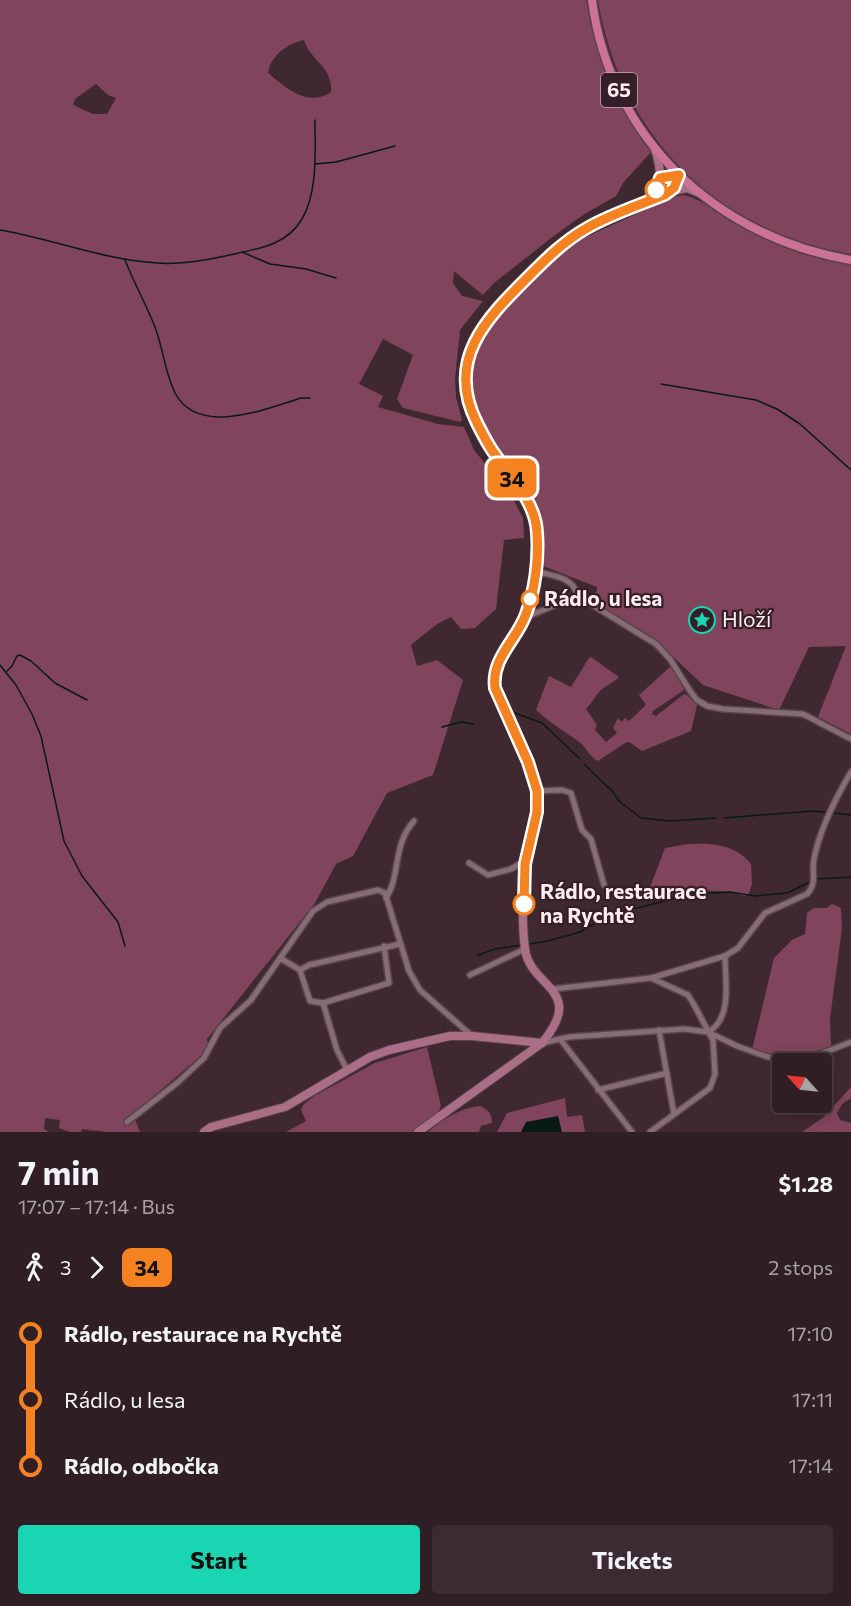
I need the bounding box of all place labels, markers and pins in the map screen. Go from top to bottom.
unlabelled marker [645,179,667,201]
place label: Rádlo, u lesa [544,585,662,610]
marker: Rádlo, u lesa [521,590,539,608]
place icon: Hloží [687,605,717,635]
place label: Hloží [722,606,772,631]
place label: Rádlo, restaurace na Rychtě [540,878,707,927]
marker: Rádlo, restaurace na Rychtě [513,893,535,915]

